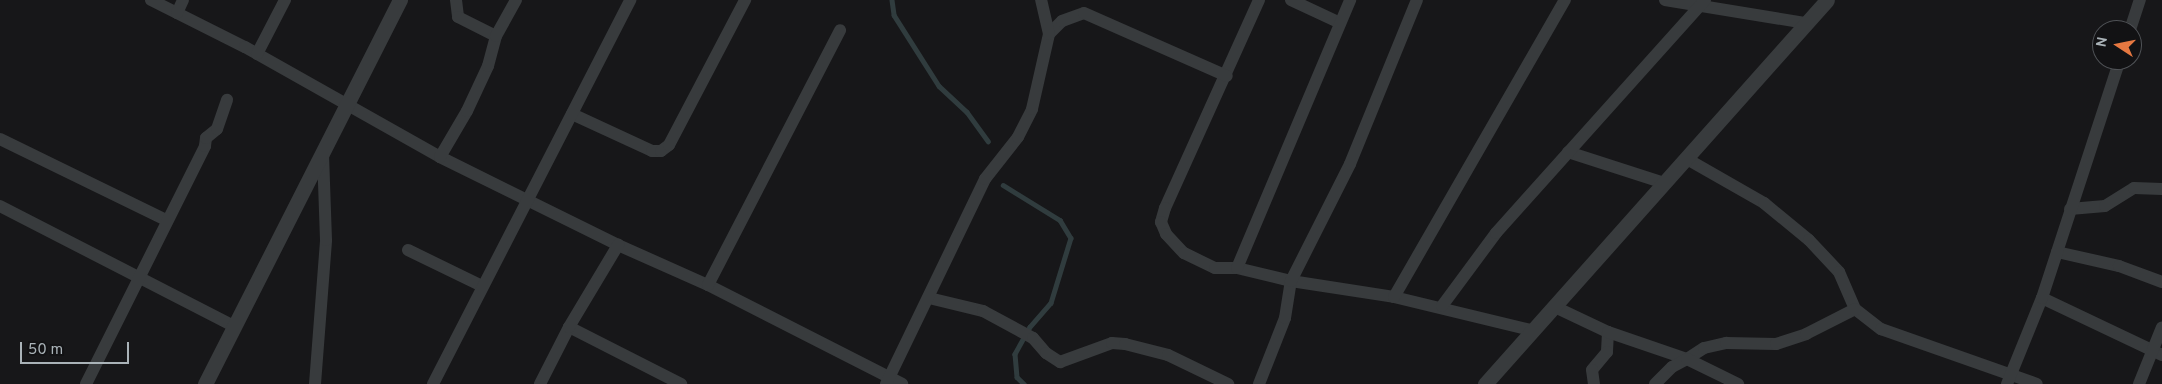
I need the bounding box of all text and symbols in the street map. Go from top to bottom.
north arrow [2092,20,2142,70]
text: N [2093,36,2112,49]
scale bar [22,332,131,364]
text: 50 m [28,341,63,360]

